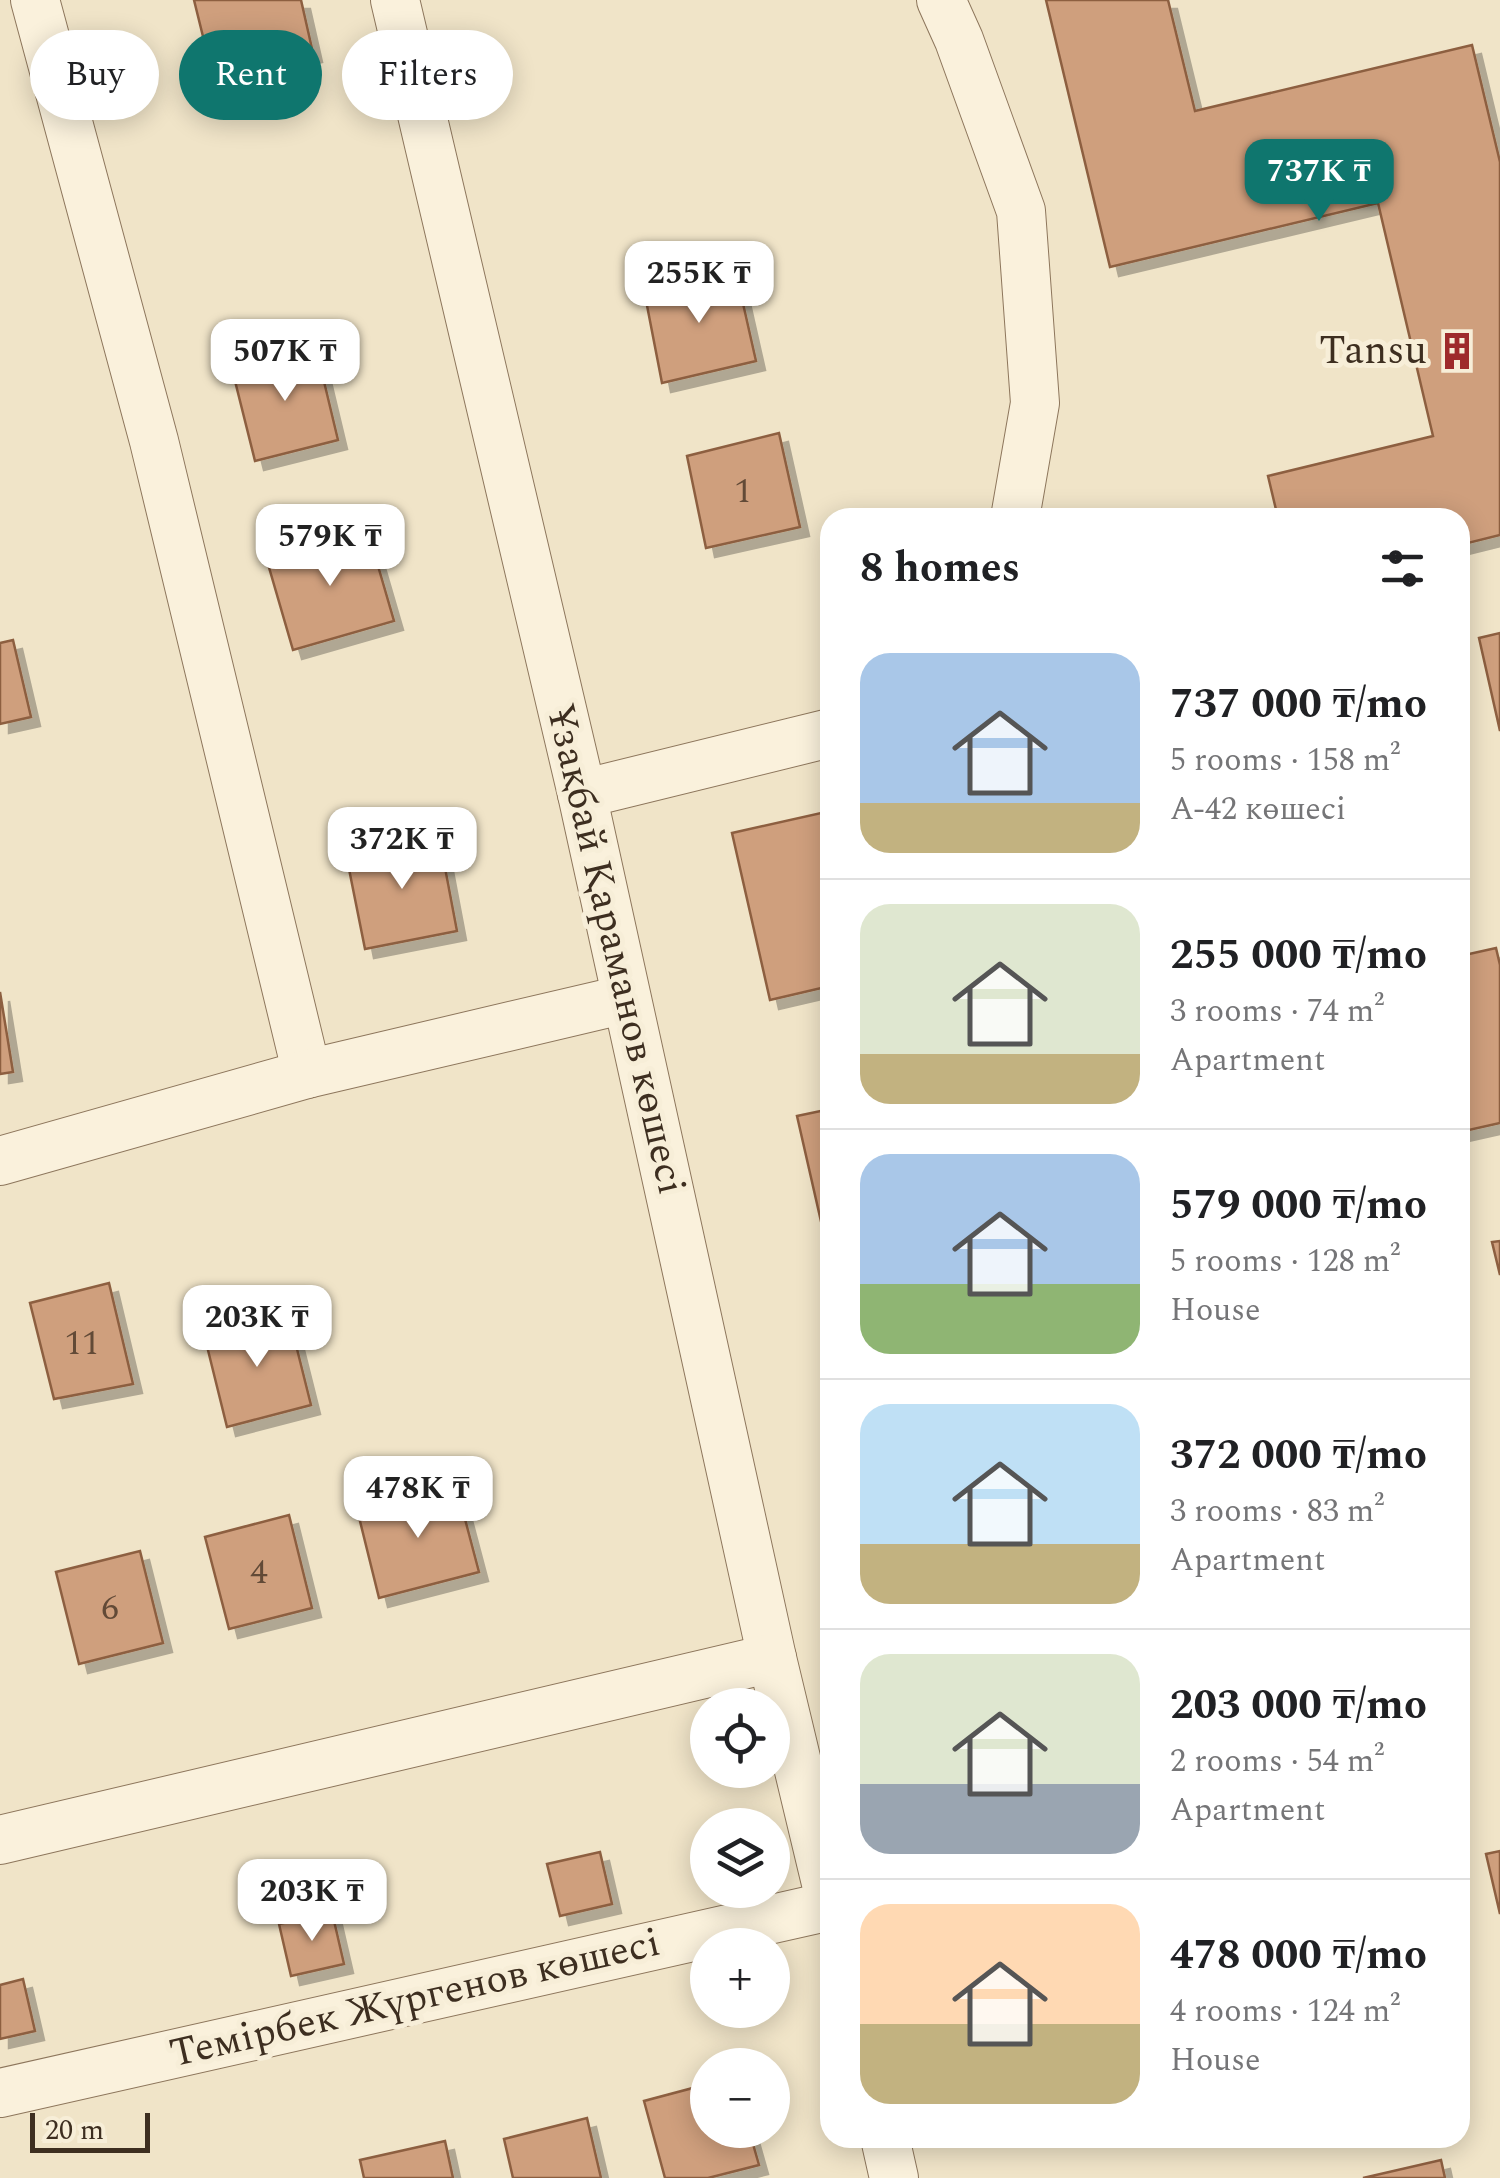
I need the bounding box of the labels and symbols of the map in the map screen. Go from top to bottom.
pin: 737K ₸ [1238,139,1400,224]
pin: 255K ₸ [618,241,780,326]
pin: 507K ₸ [204,319,366,404]
place label: Tansu [1319,321,1427,382]
building icon: Tansu [1436,330,1478,372]
house number: 1 [734,465,752,518]
pin: 579K ₸ [249,504,411,589]
street label: Ұзақбай Қараманов көшесі [529,697,701,1201]
pin: 372K ₸ [321,807,483,892]
pin: 203K ₸ [176,1285,338,1370]
house number: 11 [64,1317,100,1370]
pin: 478K ₸ [337,1456,499,1541]
house number: 4 [250,1546,268,1599]
house number: 6 [101,1582,119,1635]
pin: 203K ₸ [231,1859,393,1944]
street label: Темірбек Жүргенов көшесі [164,1913,666,2085]
scale bar [30,2108,150,2152]

